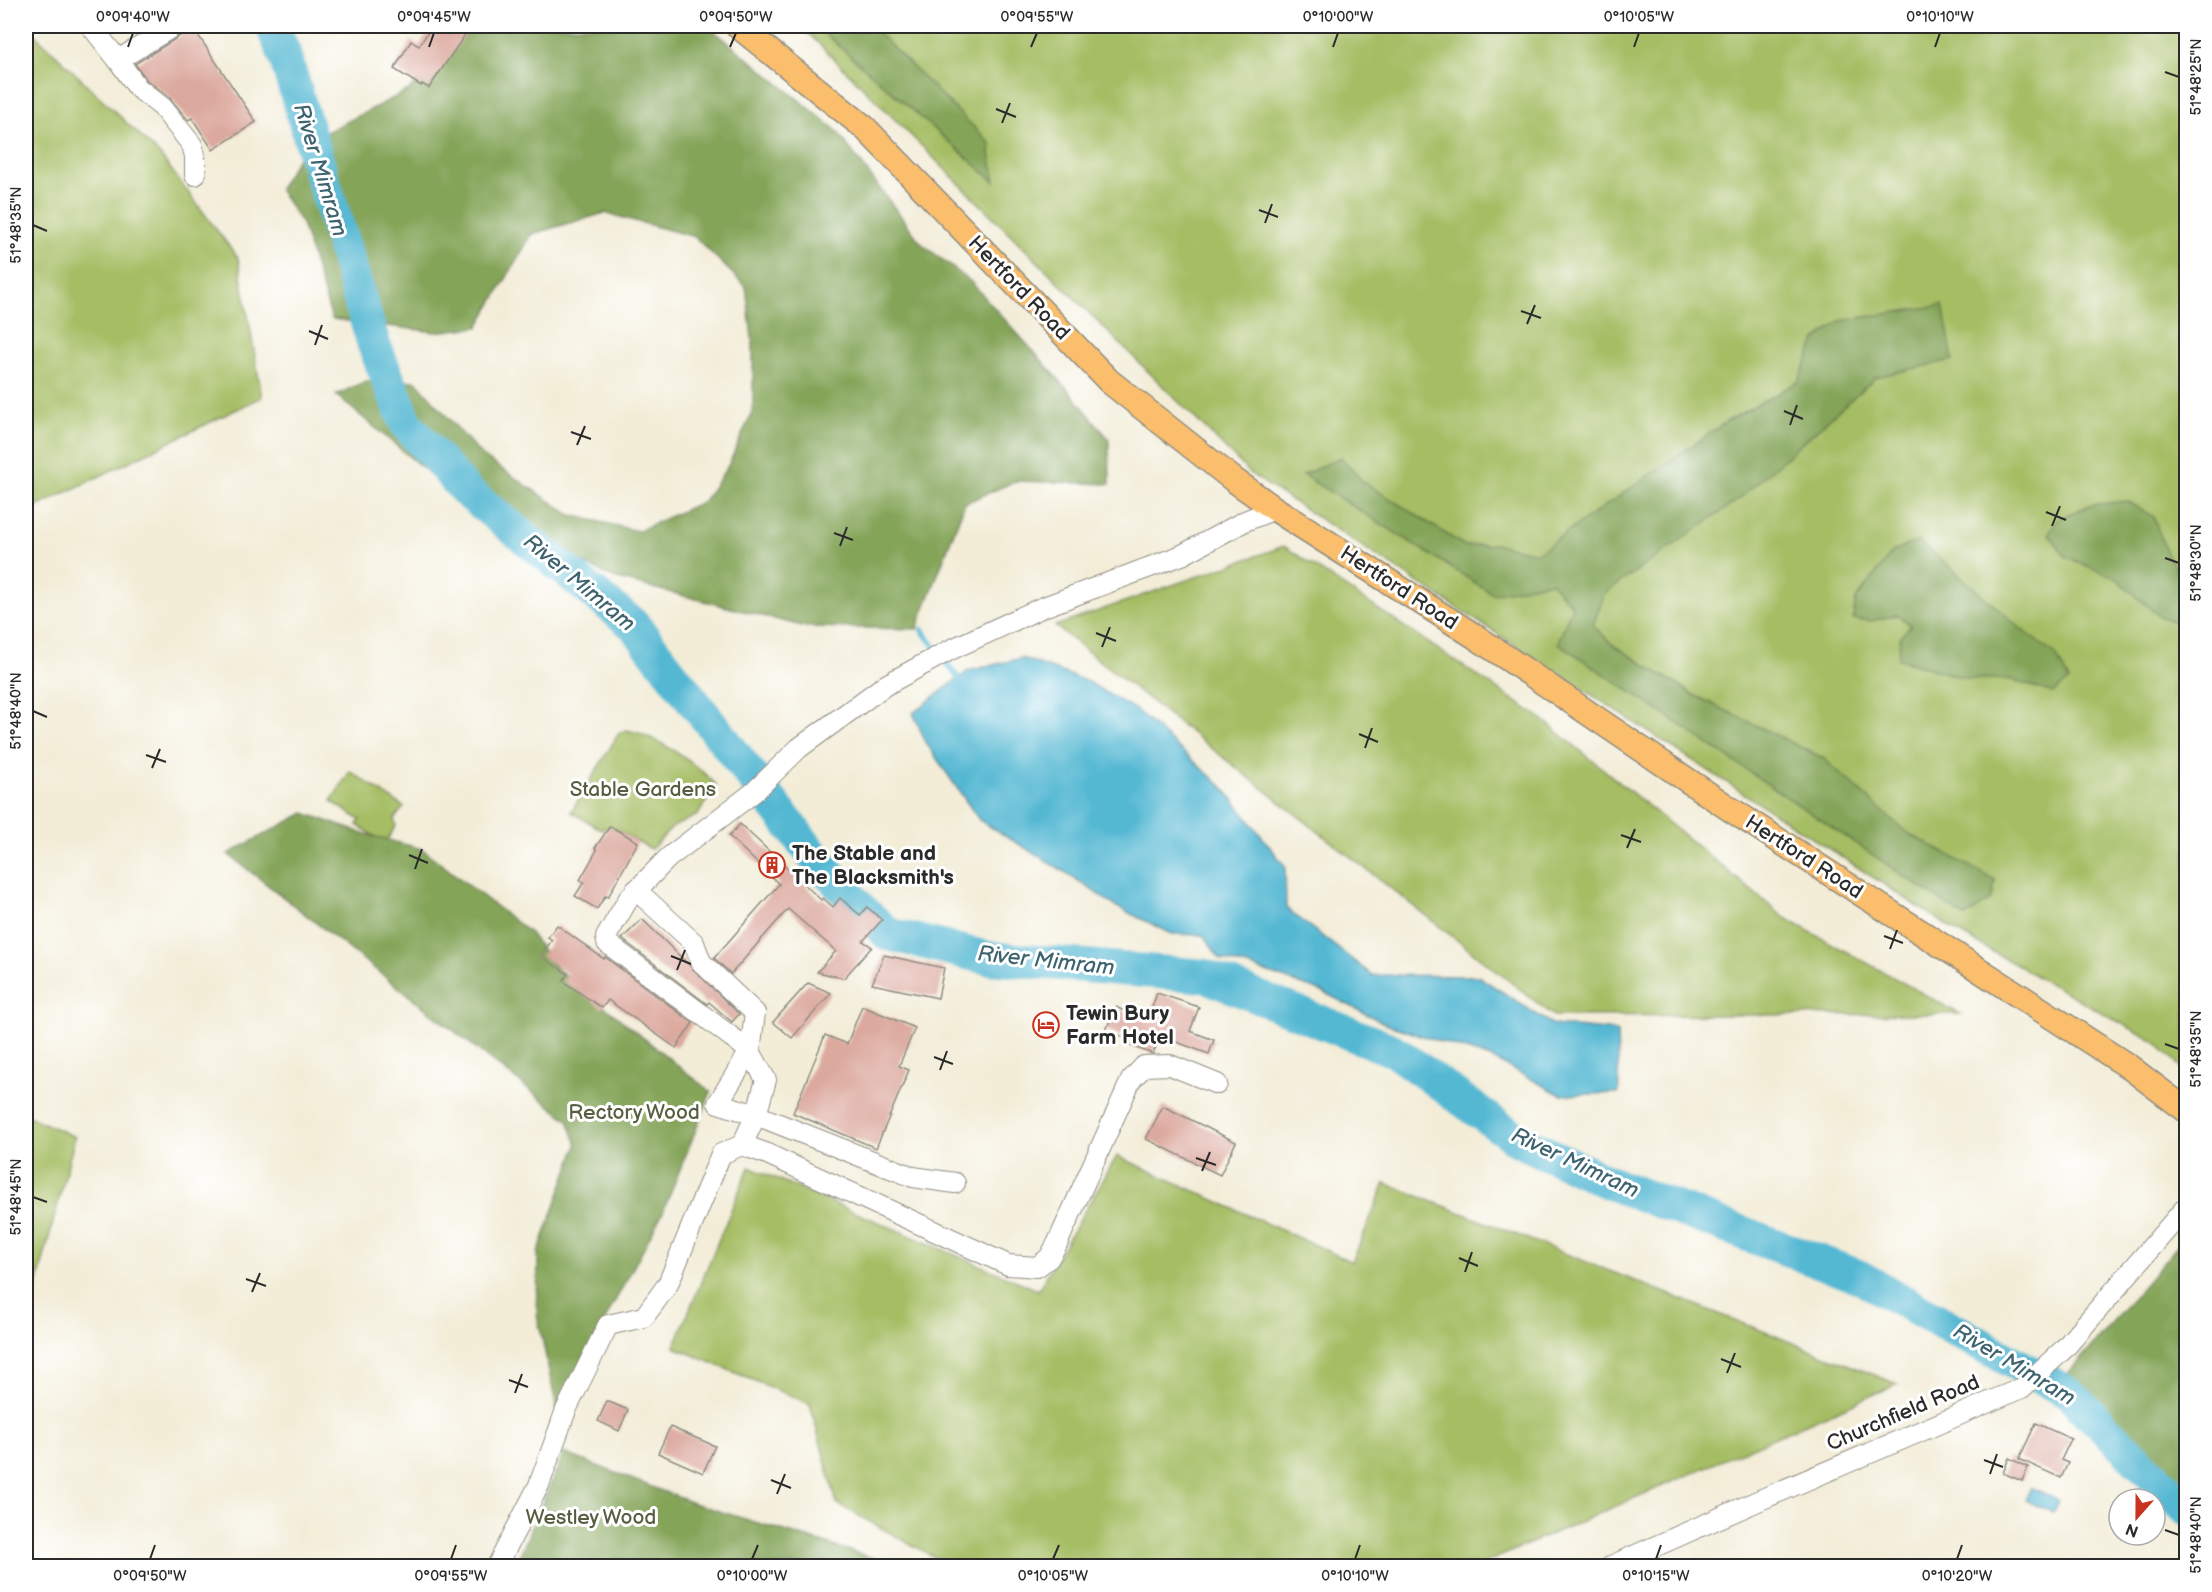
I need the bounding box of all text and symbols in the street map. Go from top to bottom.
text: 0°09'40"W [96,8,170,27]
text: 0°09'45"W [397,8,471,27]
text: 0°09'50"W [699,8,773,27]
text: 0°09'55"W [1000,8,1074,27]
text: 0°10'00"W [1303,8,1374,27]
text: 0°10'05"W [1604,8,1675,27]
text: 0°10'10"W [1906,8,1974,27]
text: 51°48'25"N [2187,39,2206,115]
water label: River Mimram [287,100,353,240]
text: 51°48'35"N [7,186,26,264]
street label: Hertford Road [963,231,1075,345]
text: 51°48'30"N [2187,524,2206,602]
water label: River Mimram [518,529,640,637]
street label: Hertford Road [1335,541,1463,635]
text: 51°48'40"N [7,672,26,750]
park label: Stable Gardens [570,777,716,802]
street label: Hertford Road [1740,810,1868,904]
place label: The Stable and The Blacksmith's [792,841,954,890]
building icon: The Stable and The Blacksmith's [757,850,787,880]
water label: River Mimram [976,940,1116,982]
place label: Tewin Bury Farm Hotel [1066,1001,1174,1050]
hotel icon: Tewin Bury Farm Hotel [1031,1010,1061,1040]
text: 51°48'35"N [2187,1010,2206,1088]
park label: Rectory Wood [568,1100,700,1125]
water label: River Mimram [1507,1122,1643,1204]
text: 51°48'45"N [7,1158,26,1236]
water label: River Mimram [1948,1318,2080,1412]
street label: Churchfield Road [1823,1369,1983,1457]
north arrow [2107,1487,2167,1547]
text: 51°48'40"N [2187,1496,2206,1574]
park label: Westley Wood [526,1505,656,1530]
text: N [2123,1519,2141,1541]
text: 0°09'50"W [113,1567,187,1586]
text: 0°09'55"W [414,1567,488,1586]
text: 0°10'00"W [717,1567,788,1586]
text: 0°10'05"W [1018,1567,1089,1586]
text: 0°10'10"W [1321,1567,1389,1586]
text: 0°10'15"W [1622,1567,1690,1586]
text: 0°10'20"W [1922,1567,1993,1586]

